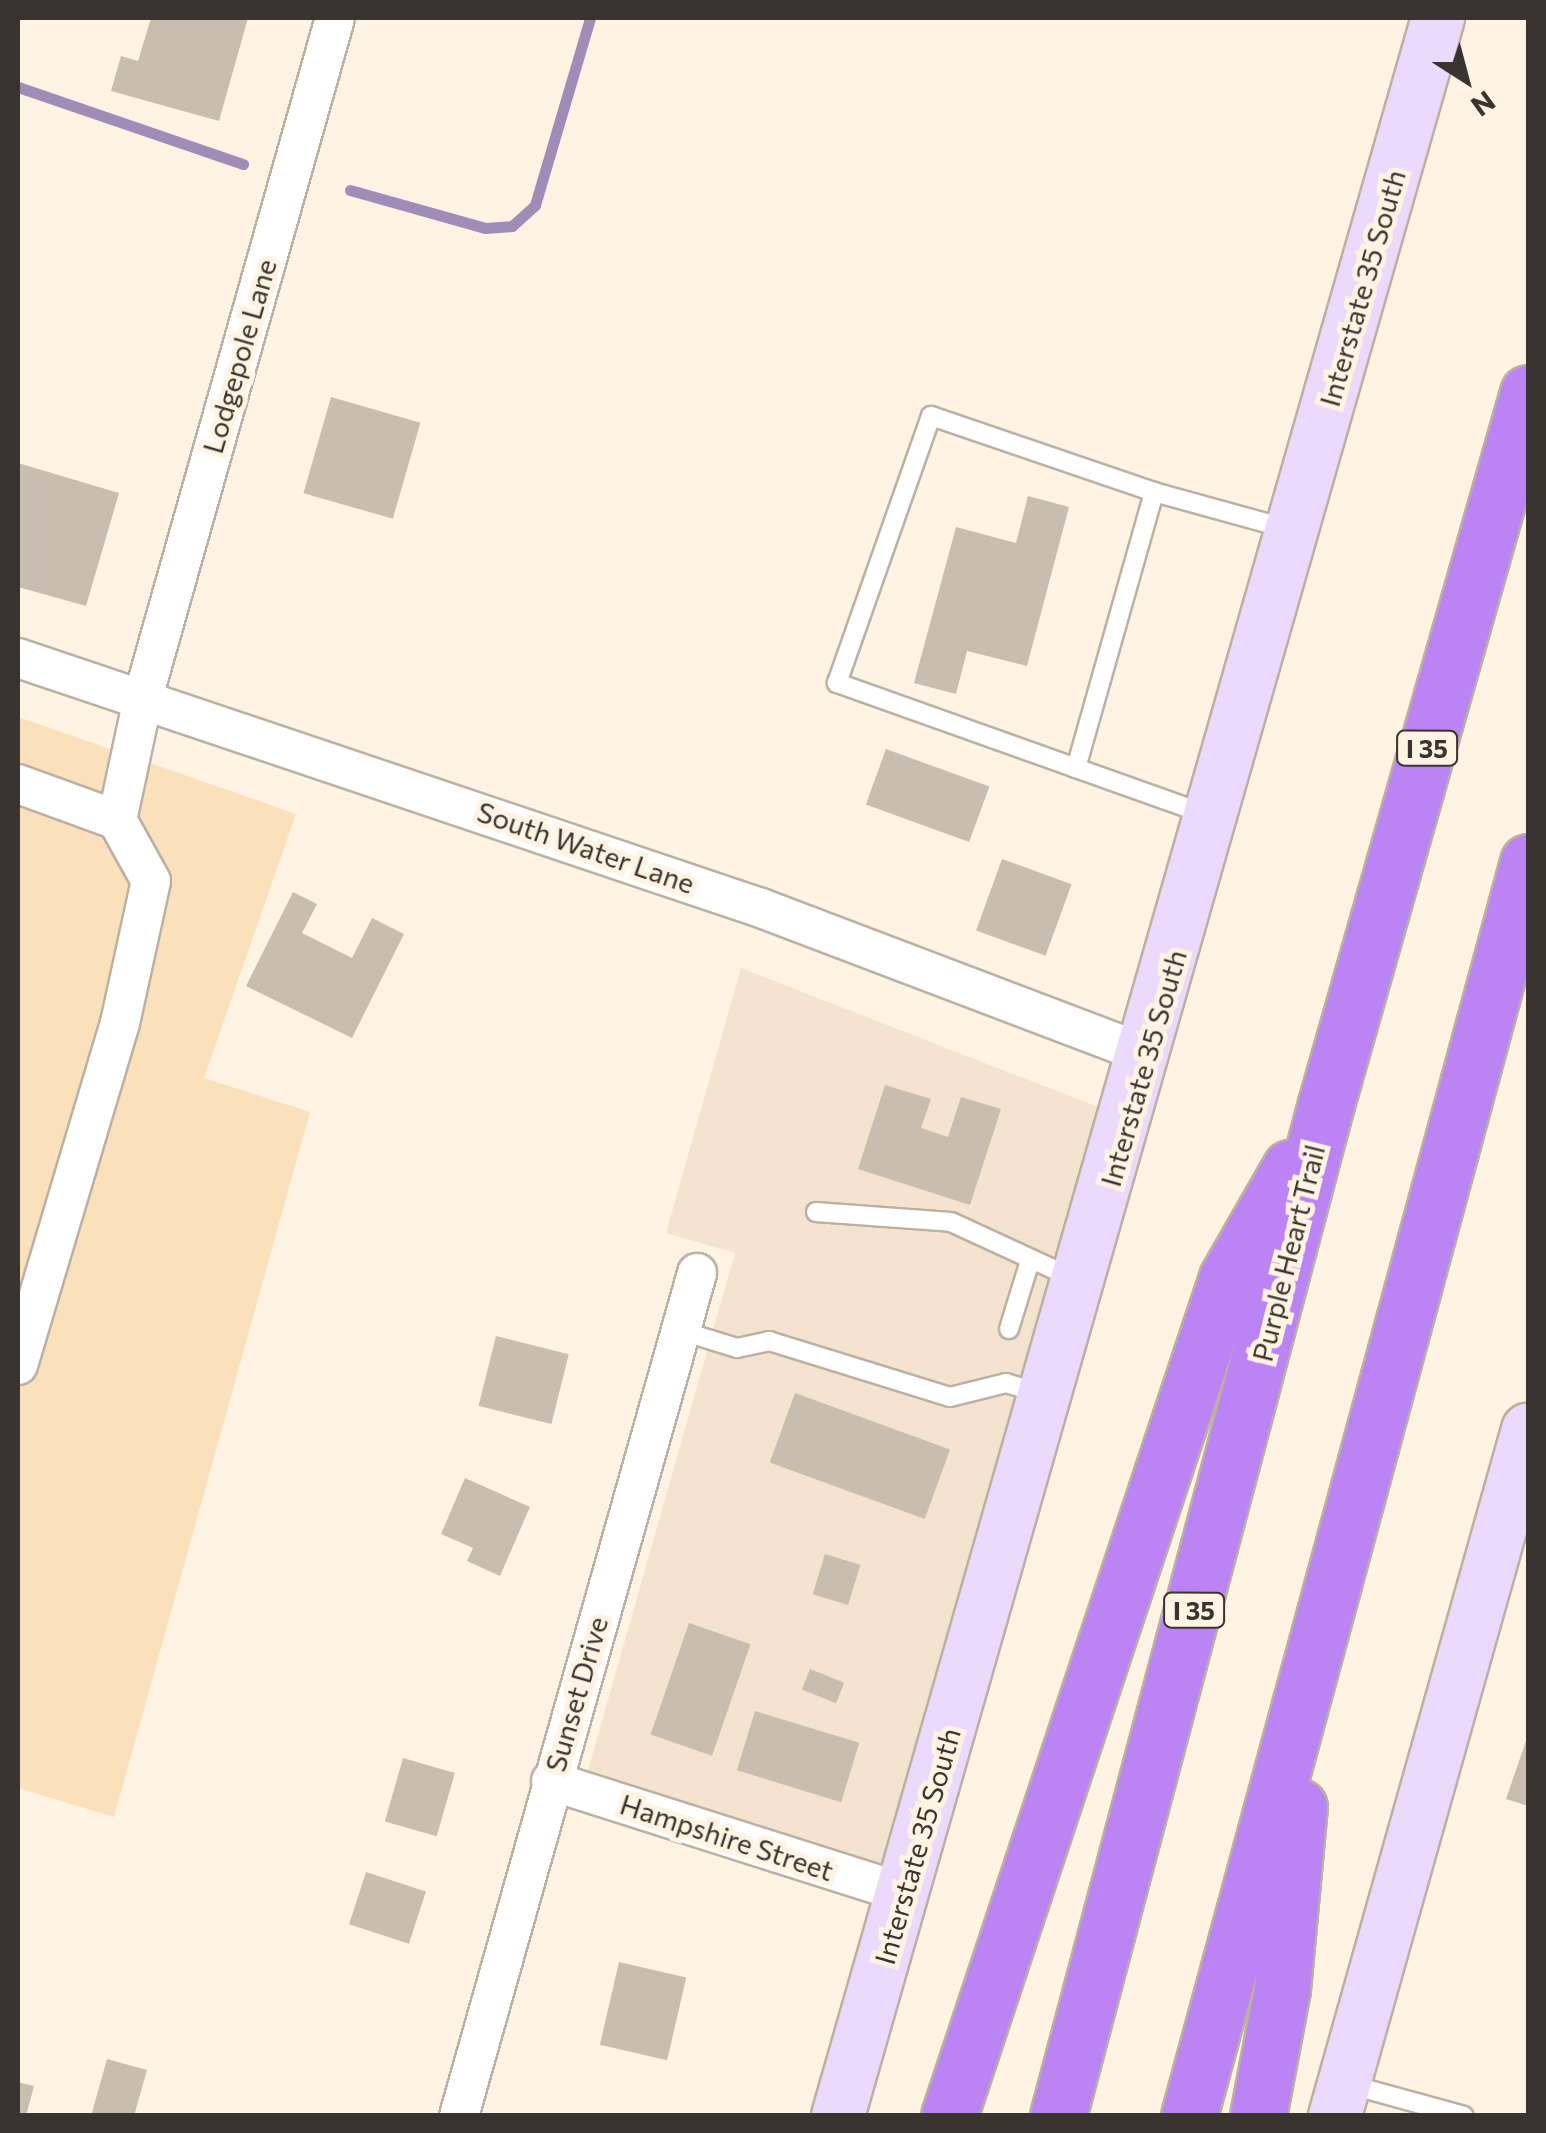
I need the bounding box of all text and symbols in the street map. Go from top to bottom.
north arrow [1416,30,1516,130]
text: N [1465,84,1502,124]
street label: Interstate 35 South [1312,166,1412,410]
street label: Lodgepole Lane [195,255,283,457]
road number: I 35 [1394,728,1460,768]
street label: South Water Lane [473,794,699,900]
street label: Interstate 35 South [1093,946,1193,1190]
street label: Purple Heart Trail [1245,1141,1331,1365]
road number: I 35 [1162,1590,1226,1630]
street label: Sunset Drive [538,1613,614,1775]
street label: Interstate 35 South [867,1724,967,1968]
street label: Hampshire Street [616,1787,838,1887]

